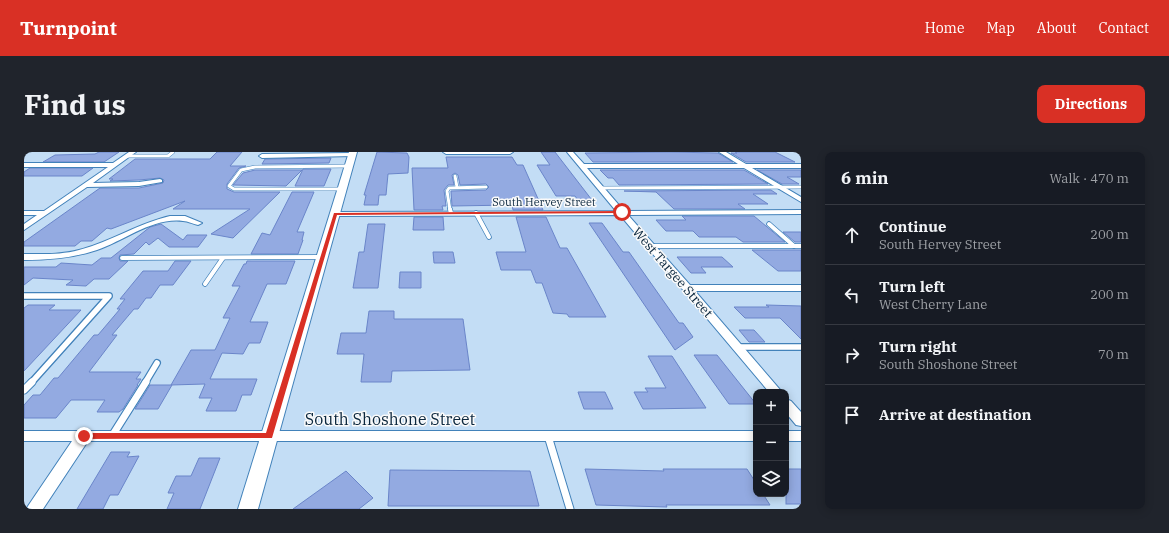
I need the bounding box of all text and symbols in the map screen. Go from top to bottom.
text: Turnpoint [20,16,117,40]
text: Home [925,19,964,37]
text: Map [986,19,1015,37]
text: About [1037,19,1076,37]
text: Contact [1098,19,1149,37]
button: Directions [1037,85,1145,123]
text: Find us [24,86,126,123]
text: 6 min [841,167,889,189]
text: Walk · 470 m [1050,170,1129,187]
street label: South Hervey Street [492,195,596,209]
route start [613,203,631,221]
text: Continue [879,217,946,236]
street label: West Targee Street [629,224,717,321]
icon: ahead [841,224,863,246]
text: 200 m [1090,226,1129,243]
text: South Hervey Street [879,236,1001,253]
text: Turn left [879,277,945,296]
icon: left [841,284,863,306]
text: 200 m [1090,286,1129,303]
text: West Cherry Lane [879,296,987,313]
text: Turn right [879,337,957,356]
icon: right [841,344,863,366]
text: 70 m [1098,346,1129,363]
text: South Shoshone Street [879,356,1017,373]
map controls [753,389,789,497]
button: + [753,389,789,425]
icon: arrive [841,404,863,426]
text: Arrive at destination [879,405,1031,424]
street label: South Shoshone Street [305,409,476,429]
button: − [753,425,789,461]
route end [75,427,93,445]
button: layers [753,461,789,497]

